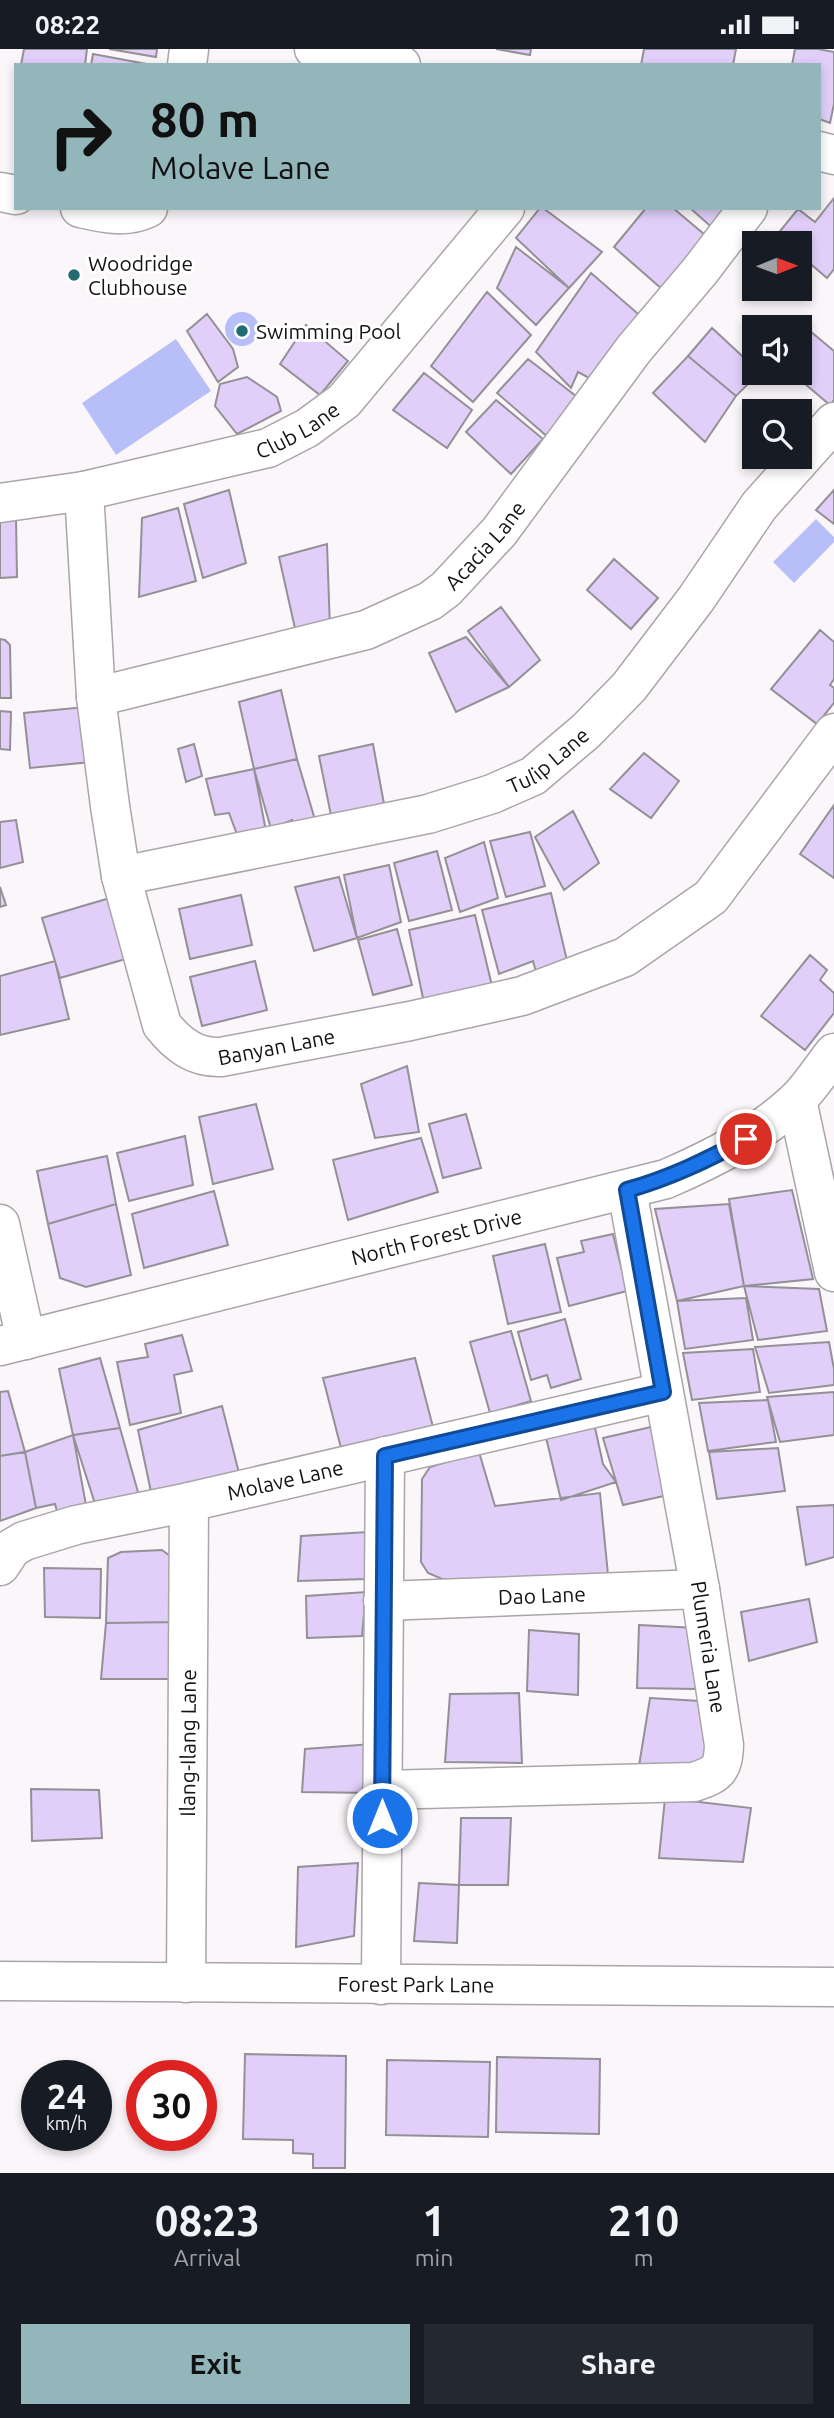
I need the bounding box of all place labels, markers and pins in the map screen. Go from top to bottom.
place label: Woodridge Clubhouse [88,251,193,299]
marker: Woodridge Clubhouse [66,267,82,283]
place label: Swimming Pool [256,319,401,343]
marker: Swimming Pool [234,323,250,339]
pin [716,1109,776,1169]

